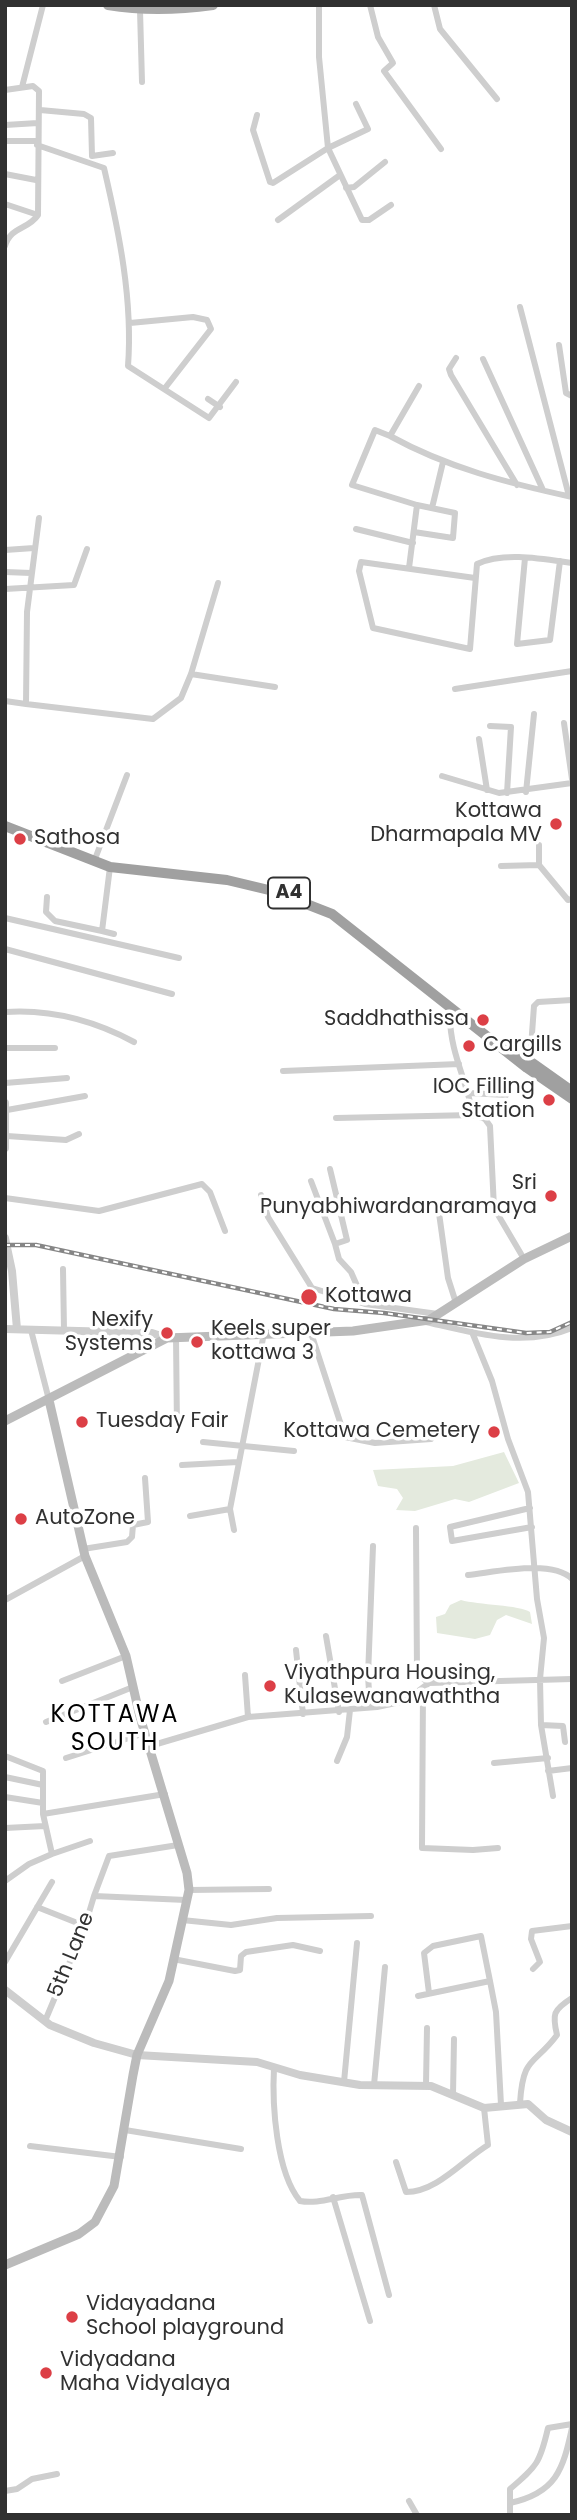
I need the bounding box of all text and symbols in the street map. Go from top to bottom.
place label: Kottawa Dharmapala MV [370,799,542,849]
marker: Kottawa Dharmapala MV [548,816,564,832]
place label: Sathosa [34,826,120,852]
marker: Sathosa [12,831,28,847]
road number: A4 [268,878,310,908]
place label: Saddhathissa [324,1007,469,1033]
marker: Saddhathissa [475,1012,491,1028]
place label: Cargills [483,1033,562,1059]
marker: Cargills [461,1038,477,1054]
place label: IOC Filling Station [433,1075,535,1125]
marker: IOC Filling Station [541,1092,557,1108]
place label: Sri Punyabhiwardanaramaya [260,1171,537,1221]
marker: Sri Punyabhiwardanaramaya [543,1188,559,1204]
place label: Kottawa [325,1284,412,1310]
marker: Kottawa [299,1287,319,1307]
place label: Nexify Systems [65,1308,153,1358]
place label: Keels super kottawa 3 [211,1317,331,1367]
marker: Nexify Systems [159,1325,175,1341]
marker: Keels super kottawa 3 [189,1334,205,1350]
place label: Tuesday Fair [96,1409,228,1435]
marker: Tuesday Fair [74,1414,90,1430]
place label: Kottawa Cemetery [283,1419,480,1445]
marker: Kottawa Cemetery [486,1424,502,1440]
place label: AutoZone [35,1506,135,1532]
marker: AutoZone [13,1511,29,1527]
place label: Viyathpura Housing, Kulasewanawaththa [284,1661,500,1711]
marker: Viyathpura Housing, Kulasewanawaththa [262,1678,278,1694]
district label: KOTTAWA SOUTH [51,1702,179,1758]
street label: 5th Lane [44,1909,100,2001]
place label: Vidayadana School playground [86,2292,284,2342]
marker: Vidayadana School playground [64,2309,80,2325]
place label: Vidyadana Maha Vidyalaya [60,2348,230,2398]
marker: Vidyadana Maha Vidyalaya [38,2365,54,2381]

